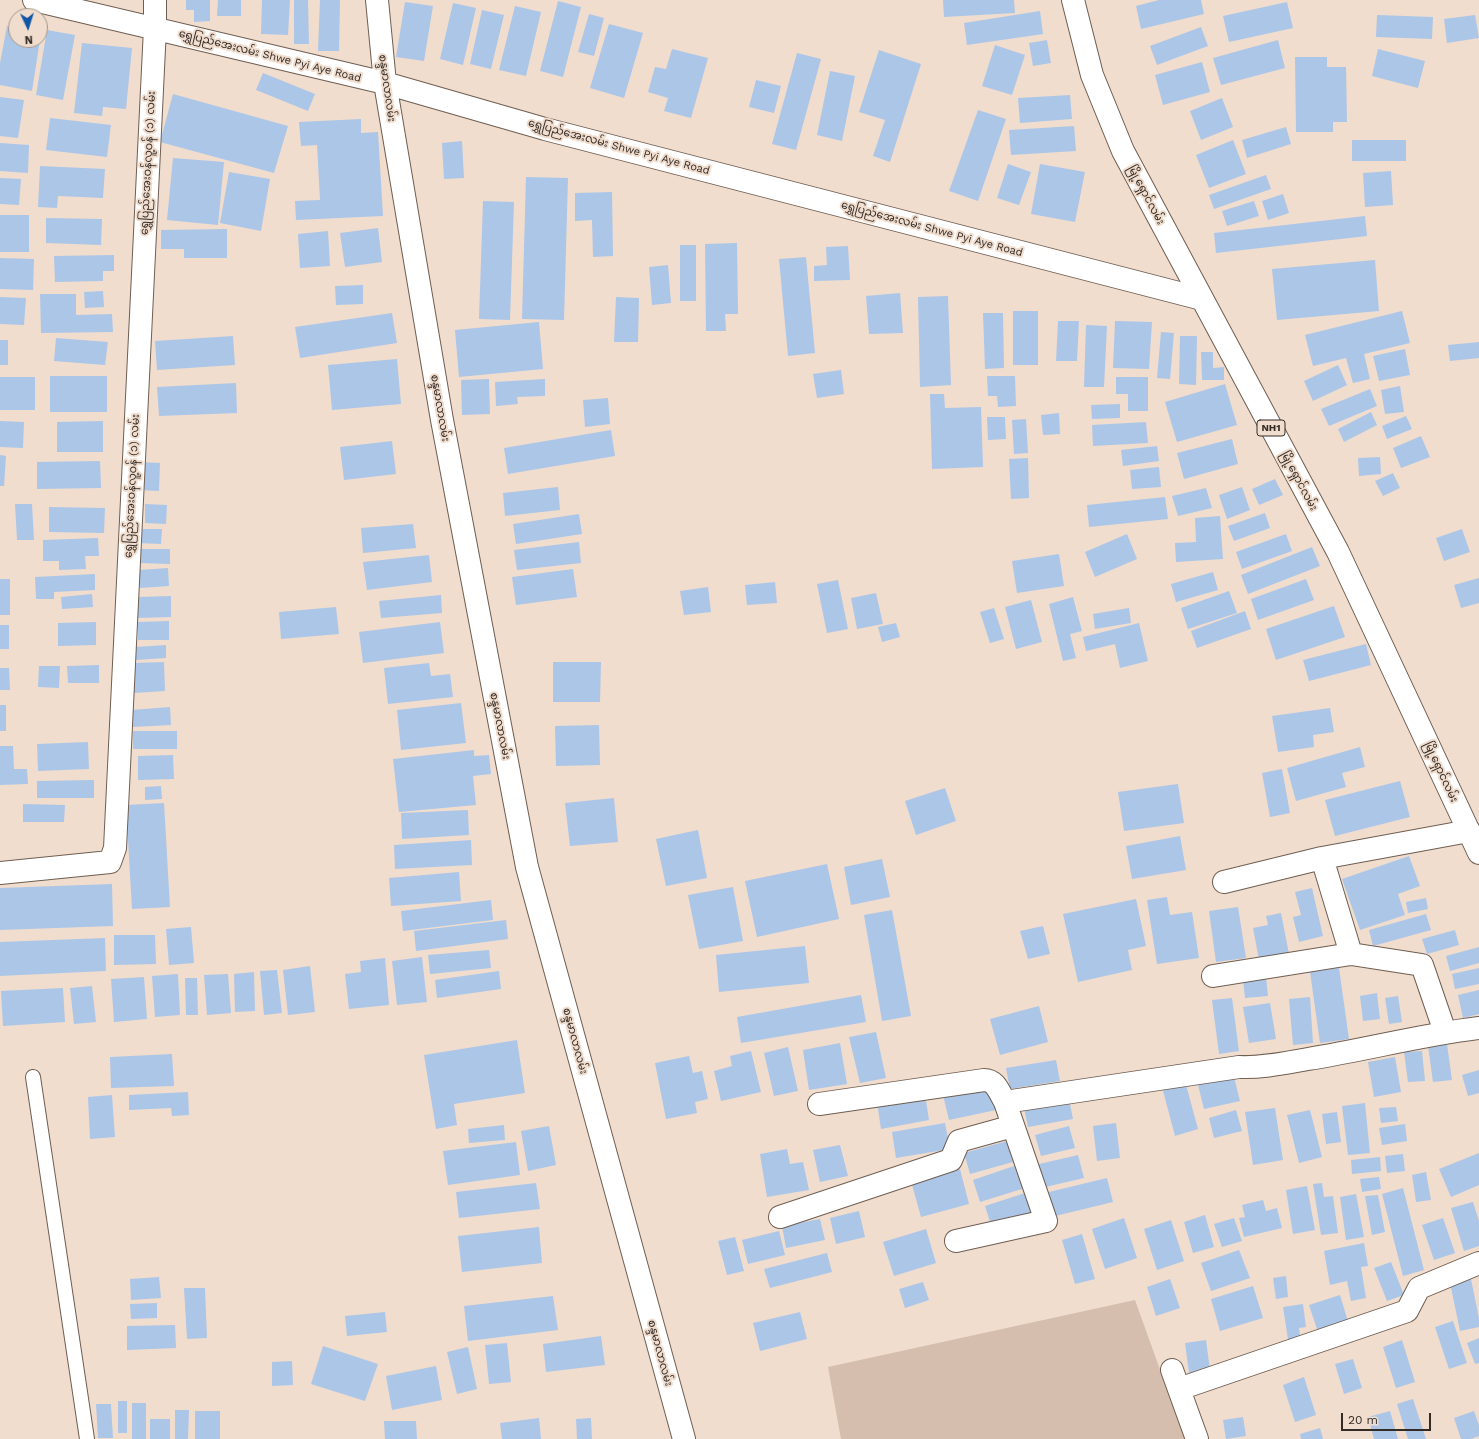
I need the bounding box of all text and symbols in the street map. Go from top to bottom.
north arrow [8,8,48,48]
street label: ရွှေပြည်အေးလမ်း Shwe Pyi Aye Road [177,27,363,85]
text: N [24,33,33,46]
street label: စန္ဒမာလာလမ်း [376,54,398,122]
street label: ရွှေပြည်အေးဝန်လူ့ဝန် (၁) လမ်း [138,91,158,235]
street label: ရွှေပြည်အေးလမ်း Shwe Pyi Aye Road [527,116,711,178]
street label: မြို့ရှောင်လမ်း [1125,163,1167,227]
street label: ရွှေပြည်အေးလမ်း Shwe Pyi Aye Road [840,198,1024,260]
street label: စန္ဒမာလာလမ်း [428,373,452,443]
street label: ရွှေပြည်အေးဝန်လူ့ဝန် (၁) လမ်း [122,414,142,558]
road number: NH1 [1257,420,1285,436]
street label: မြို့ရှောင်လမ်း [1278,449,1320,513]
street label: စန္ဒမာလာလမ်း [487,691,513,761]
street label: မြို့ရှောင်လမ်း [1421,740,1461,804]
street label: စန္ဒမာလာလမ်း [560,1007,590,1075]
street label: စန္ဒမာလာလမ်း [645,1319,675,1387]
scale bar [1343,1405,1433,1431]
text: 20 m [1348,1413,1378,1427]

